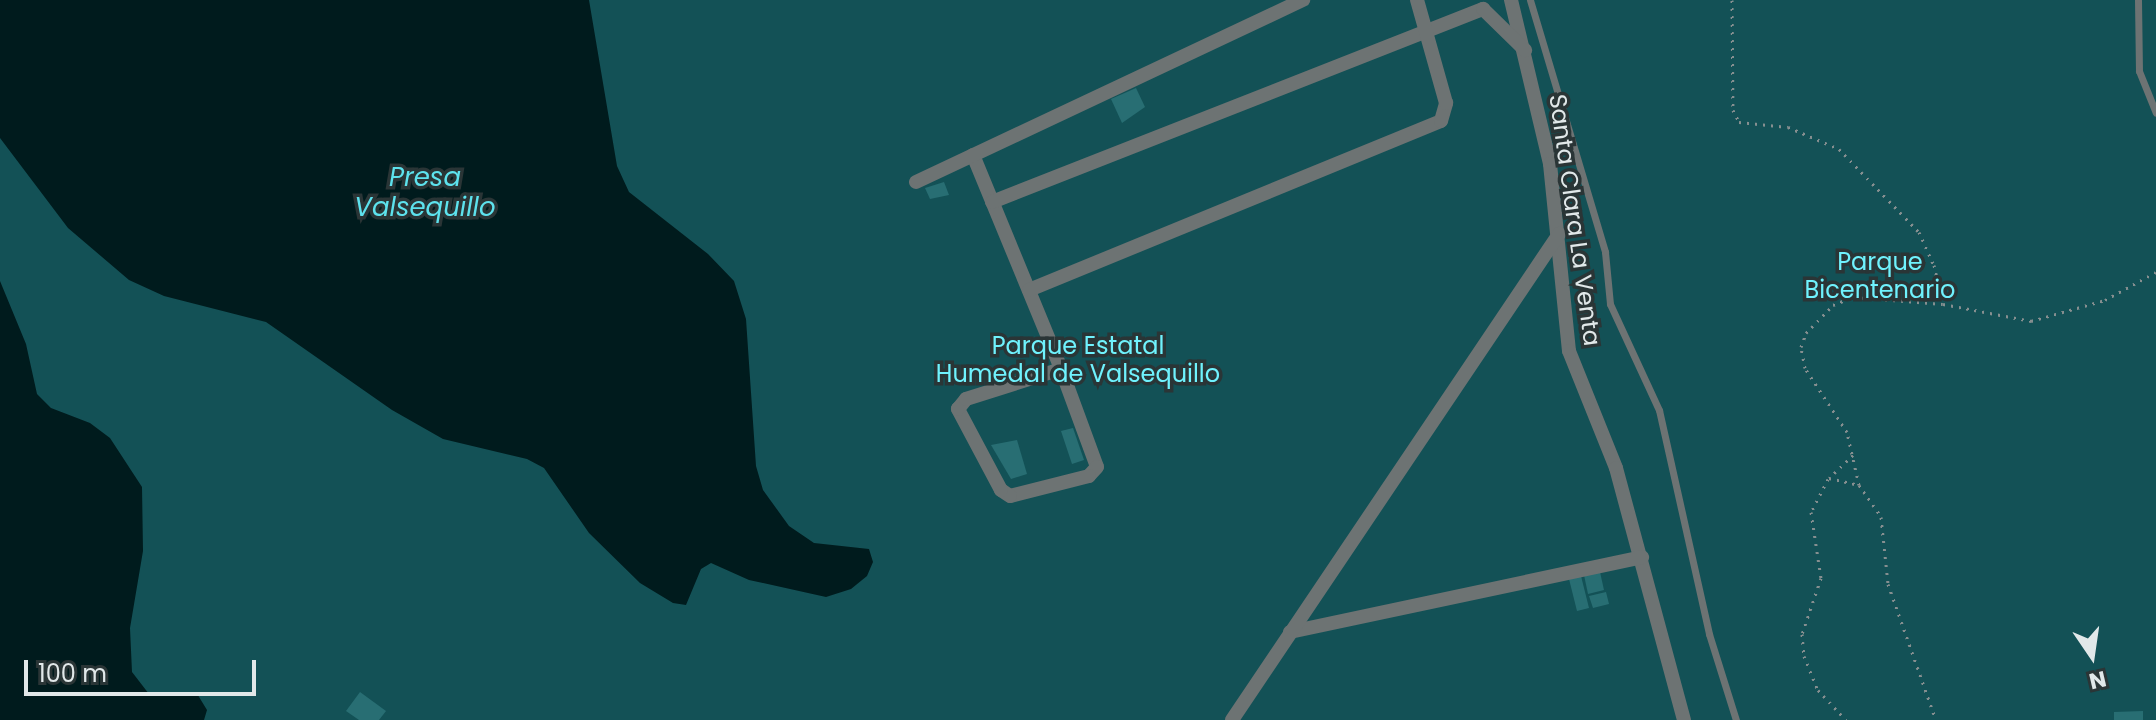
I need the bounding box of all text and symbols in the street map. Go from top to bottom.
street label: Santa Clara La Venta [1543,92,1607,348]
water label: Presa Valsequillo [354,162,496,224]
park label: Parque Bicentenario [1805,248,1955,304]
park label: Parque Estatal Humedal de Valsequillo [936,332,1220,388]
north arrow [2052,616,2132,696]
scale bar [28,644,260,694]
text: 100 m [38,657,107,690]
text: N [2086,663,2109,697]

